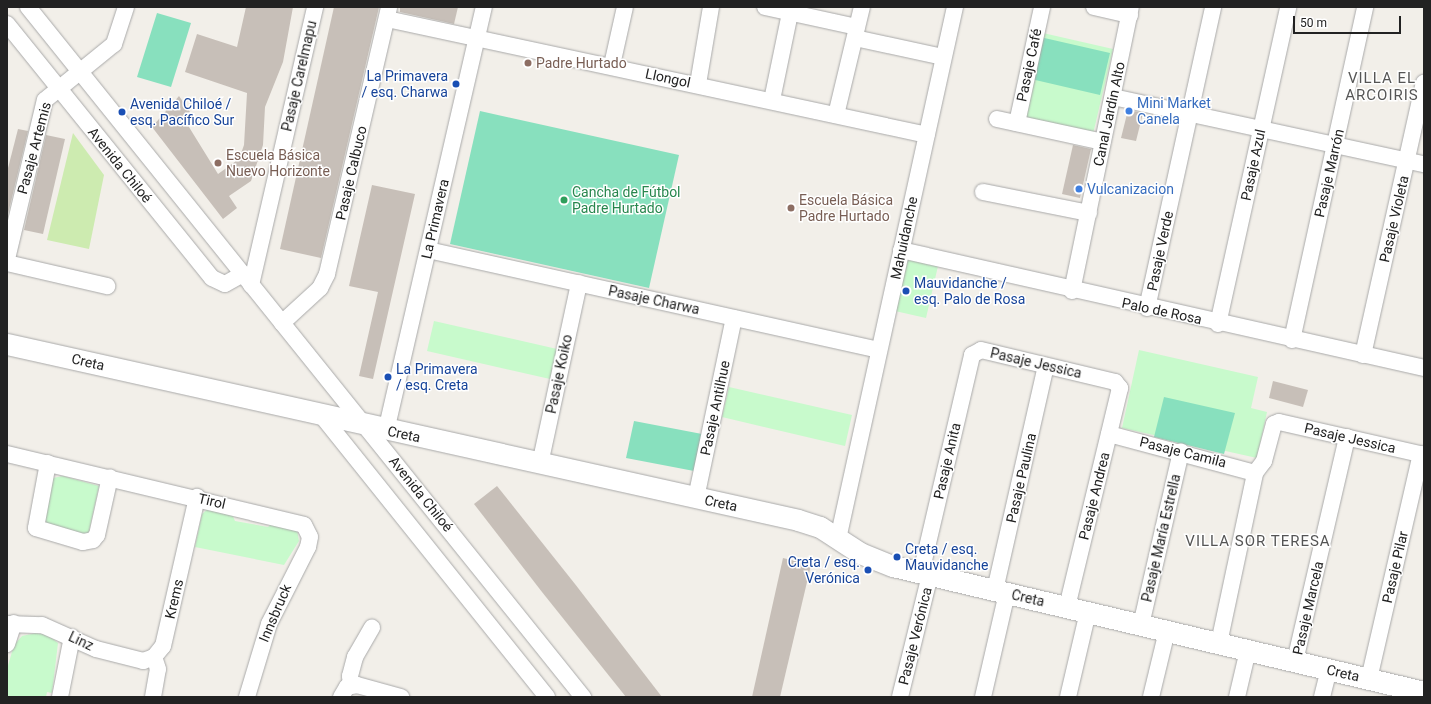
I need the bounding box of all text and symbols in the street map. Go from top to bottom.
scale bar [1295,8,1403,34]
text: 50 m [1300,16,1327,30]
street label: Pasaje Carelmapu [278,19,320,133]
street label: Pasaje Café [1013,27,1045,103]
place label: Padre Hurtado [536,55,627,71]
marker: Padre Hurtado [523,58,533,68]
street label: Canal Jardin Alto [1090,60,1128,168]
street label: Llongol [644,65,692,91]
place label: La Primavera / esq. Charwa [362,68,448,100]
district label: VILLA EL ARCOIRIS [1345,69,1419,104]
marker: La Primavera / esq. Charwa [451,79,461,89]
place label: Mini Market Canela [1137,95,1211,128]
place label: Avenida Chiloé / esq. Pacífico Sur [130,96,234,128]
street label: Pasaje Artemis [14,100,54,196]
marker: Mini Market Canela [1124,106,1134,116]
marker: Avenida Chiloé / esq. Pacífico Sur [117,107,127,117]
street label: Avenida Chiloé [85,124,155,206]
street label: Pasaje Calbuco [332,124,370,222]
street label: Pasaje Marrón [1311,127,1347,219]
street label: Pasaje Azul [1237,128,1269,202]
place label: Escuela Básica Nuevo Horizonte [226,147,330,180]
marker: Escuela Básica Nuevo Horizonte [213,158,223,168]
street label: Pasaje Violeta [1376,174,1412,264]
street label: La Primavera [418,177,452,261]
place label: Vulcanizacion [1087,181,1174,197]
place label: Cancha de Fútbol Padre Hurtado [572,184,681,216]
marker: Vulcanizacion [1074,184,1084,194]
place label: Escuela Básica Padre Hurtado [799,192,893,224]
marker: Cancha de Fútbol Padre Hurtado [559,195,569,205]
street label: Mahuidanche [887,195,921,281]
marker: Escuela Básica Padre Hurtado [786,203,796,213]
street label: Pasaje Verde [1143,209,1177,293]
place label: Mauvidanche / esq. Palo de Rosa [914,275,1025,308]
street label: Pasaje Charwa [607,282,701,318]
marker: Mauvidanche / esq. Palo de Rosa [901,286,911,296]
street label: Palo de Rosa [1120,294,1204,328]
street label: Pasaje Koiko [542,333,576,415]
street label: Pasaje Jessica [989,344,1083,382]
street label: Creta [70,350,106,374]
street label: Pasaje Antilhue [697,359,733,457]
place label: La Primavera / esq. Creta [396,361,478,394]
marker: La Primavera / esq. Creta [383,372,393,382]
street label: Pasaje Jessica [1303,419,1397,457]
street label: Pasaje Anita [930,421,964,501]
street label: Creta [386,422,422,446]
street label: Pasaje Paulina [1003,431,1039,525]
street label: Pasaje Camila [1138,433,1228,471]
street label: Pasaje Andrea [1075,450,1113,542]
street label: Avenida Chiloé [386,453,456,535]
street label: Pasaje María Estrella [1138,472,1184,604]
street label: Tirol [197,490,227,512]
street label: Creta [703,491,739,515]
street label: Pasaje Pilar [1379,529,1411,605]
district label: VILLA SOR TERESA [1185,533,1331,551]
place label: Creta / esq. Mauvidanche [905,541,988,574]
marker: Creta / esq. Mauvidanche [892,552,902,562]
place label: Creta / esq. Verónica [788,554,860,586]
street label: Pasaje Marcela [1289,559,1327,657]
marker: Creta / esq. Verónica [863,565,873,575]
street label: Krems [161,577,187,621]
street label: Innsbruck [255,582,295,644]
street label: Pasaje Verónica [895,585,935,687]
street label: Creta [1010,586,1046,610]
street label: Linz [66,628,96,654]
street label: Creta [1325,661,1361,685]

